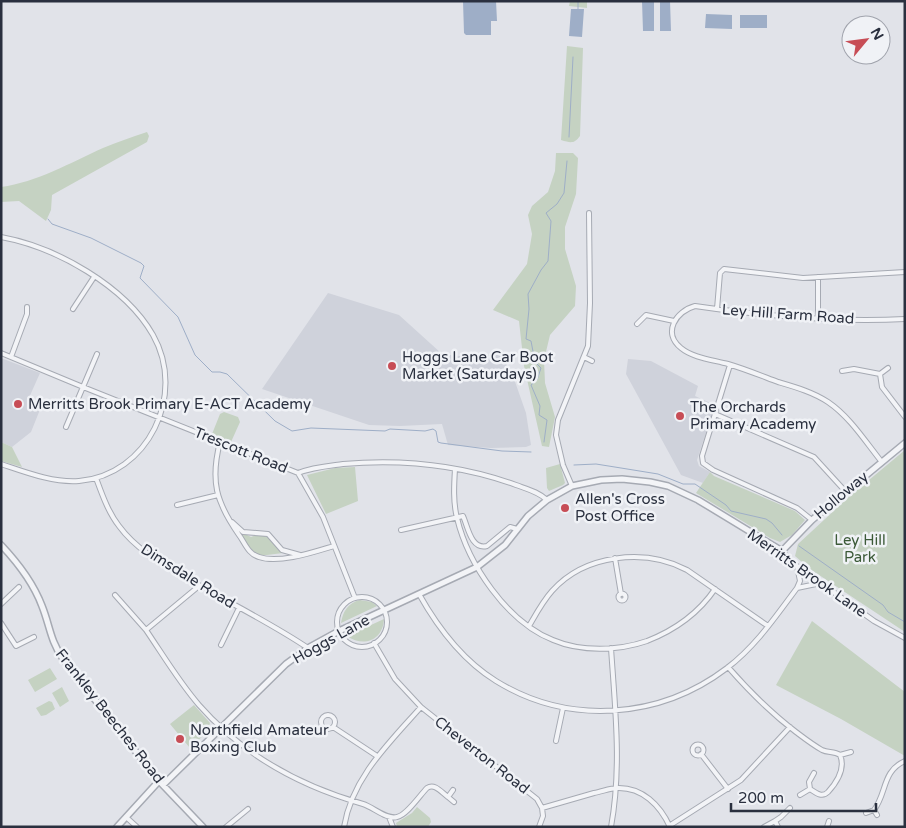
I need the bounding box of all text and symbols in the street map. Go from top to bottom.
north arrow [841,15,891,65]
text: N [867,25,887,43]
street label: Ley Hill Farm Road [721,300,855,328]
place label: Hoggs Lane Car Boot Market (Saturdays) [402,348,554,383]
marker: Hoggs Lane Car Boot Market (Saturdays) [386,360,398,372]
place label: Merritts Brook Primary E-ACT Academy [28,395,311,413]
marker: Merritts Brook Primary E-ACT Academy [12,398,24,410]
place label: The Orchards Primary Academy [690,398,816,433]
marker: The Orchards Primary Academy [674,410,686,422]
street label: Trescott Road [192,423,290,477]
street label: Holloway [810,467,872,523]
place label: Allen's Cross Post Office [575,490,665,525]
marker: Allen's Cross Post Office [559,502,571,514]
street label: Merritts Brook Lane [744,525,870,621]
park label: Ley Hill Park [834,531,886,566]
street label: Dimsdale Road [138,540,238,612]
street label: Hoggs Lane [289,611,373,667]
street label: Frankley Beeches Road [52,645,168,787]
street label: Cheverton Road [431,712,533,798]
place label: Northfield Amateur Boxing Club [190,721,329,756]
marker: Northfield Amateur Boxing Club [174,733,186,745]
scale bar [731,780,876,812]
text: 200 m [738,789,784,807]

